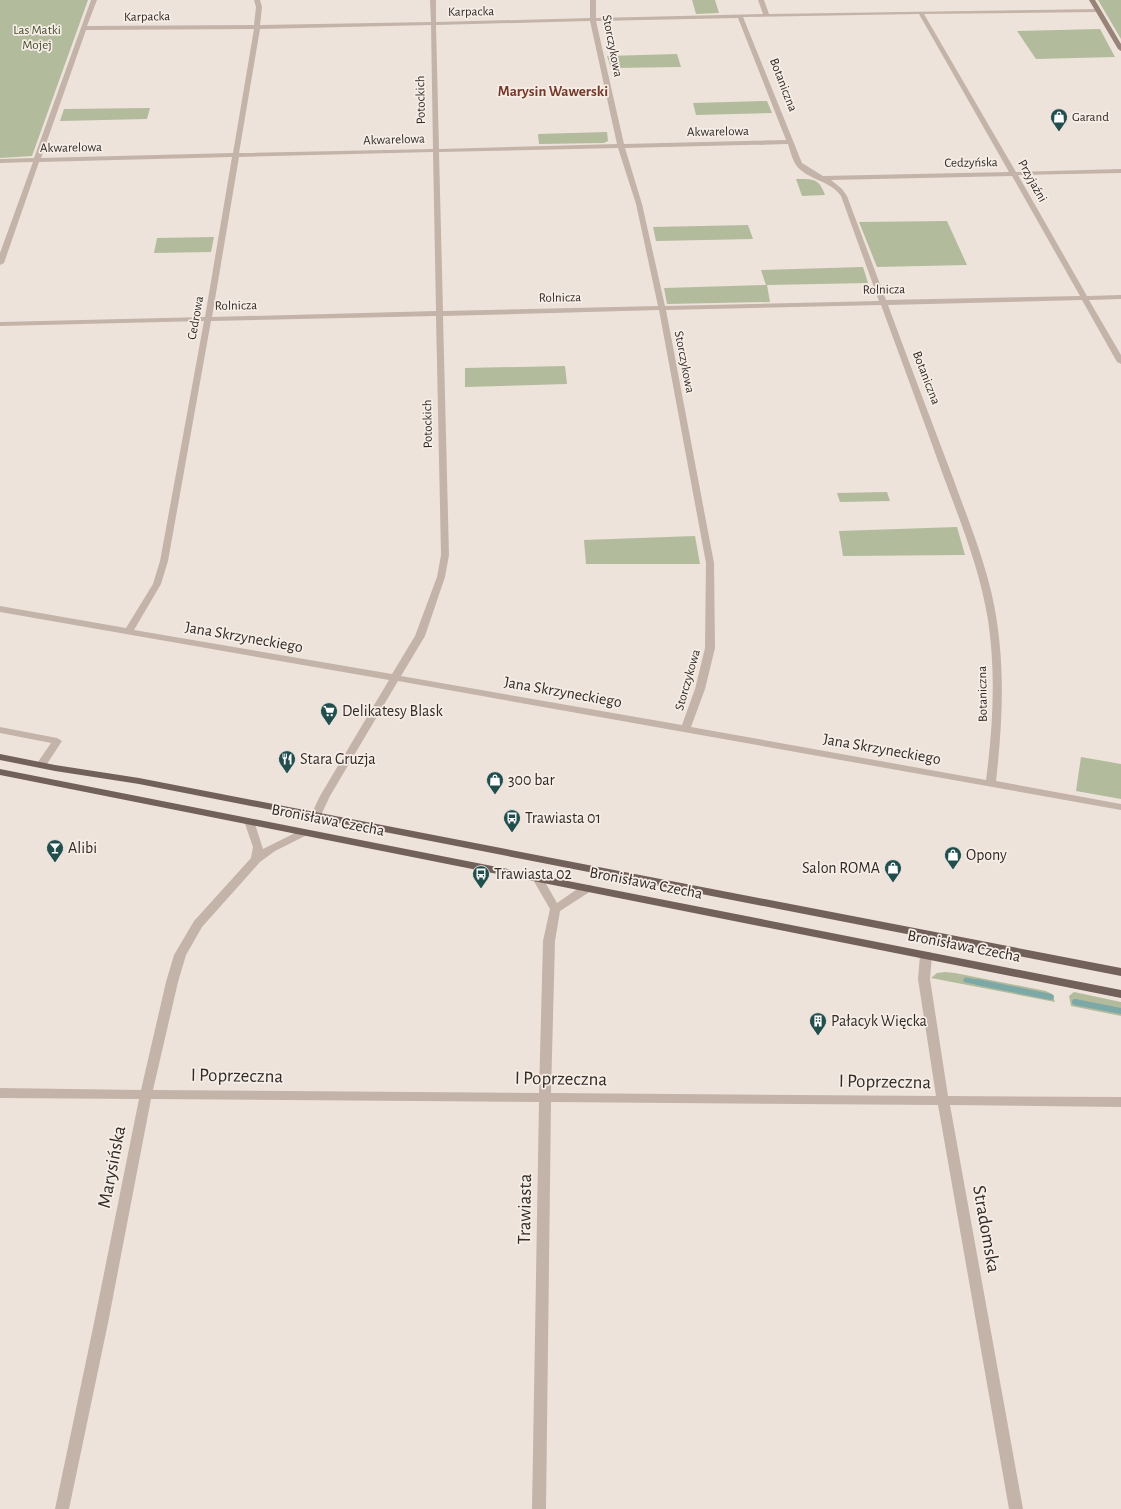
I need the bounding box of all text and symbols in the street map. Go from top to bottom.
street label: Karpacka [448,5,494,19]
street label: Karpacka [124,10,170,24]
street label: Storczykowa [600,14,624,78]
park label: Las Matki Mojej [13,24,61,52]
street label: Botaniczna [767,56,799,114]
street label: Potockich [414,75,428,125]
district label: Marysin Wawerski [498,84,608,99]
shop icon: Garand [1049,107,1069,132]
place label: Garand [1072,111,1109,124]
street label: Akwarelowa [687,125,749,139]
street label: Akwarelowa [363,132,425,148]
street label: Akwarelowa [40,141,102,155]
street label: Cedzyńska [944,156,998,170]
street label: Przyjaźni [1015,158,1049,204]
street label: Rolnicza [863,283,905,297]
street label: Rolnicza [539,291,581,305]
street label: Cedrowa [186,295,206,341]
street label: Rolnicza [215,299,257,313]
street label: Storczykowa [672,330,696,394]
street label: Botaniczna [910,349,942,407]
street label: Potockich [421,399,435,449]
street label: Jana Skrzyneckiego [184,619,304,656]
street label: Storczykowa [673,648,703,712]
street label: Botaniczna [976,666,990,722]
street label: Jana Skrzyneckiego [503,674,623,711]
supermarket icon: Delikatesy Blask [319,701,339,726]
place label: Delikatesy Blask [342,703,443,720]
street label: Jana Skrzyneckiego [822,731,942,768]
restaurant icon: Stara Gruzja [277,749,297,774]
place label: Stara Gruzja [300,751,376,768]
shop icon: 300 bar [485,770,505,795]
place label: 300 bar [508,772,556,788]
street label: Bronisława Czecha [270,801,386,839]
bus stop icon: Trawiasta 01 [502,808,522,833]
place label: Trawiasta 01 [525,810,601,826]
bar icon: Alibi [45,838,65,863]
place label: Alibi [68,840,97,856]
shop icon: Opony [943,845,963,870]
place label: Opony [966,847,1007,864]
shop icon: Salon ROMA [883,858,903,883]
place label: Salon ROMA [802,860,880,876]
bus stop icon: Trawiasta 02 [471,864,491,889]
street label: Bronisława Czecha [588,864,704,902]
place label: Trawiasta 02 [494,866,572,882]
street label: Bronisława Czecha [906,927,1022,965]
building icon: Pałacyk Więcka [808,1011,828,1036]
place label: Pałacyk Więcka [831,1013,927,1030]
street label: I Poprzeczna [191,1066,284,1086]
street label: I Poprzeczna [515,1069,608,1089]
street label: I Poprzeczna [839,1072,932,1092]
street label: Marysińska [95,1124,129,1210]
street label: Trawiasta [515,1173,535,1244]
street label: Stradomska [969,1184,1003,1274]

